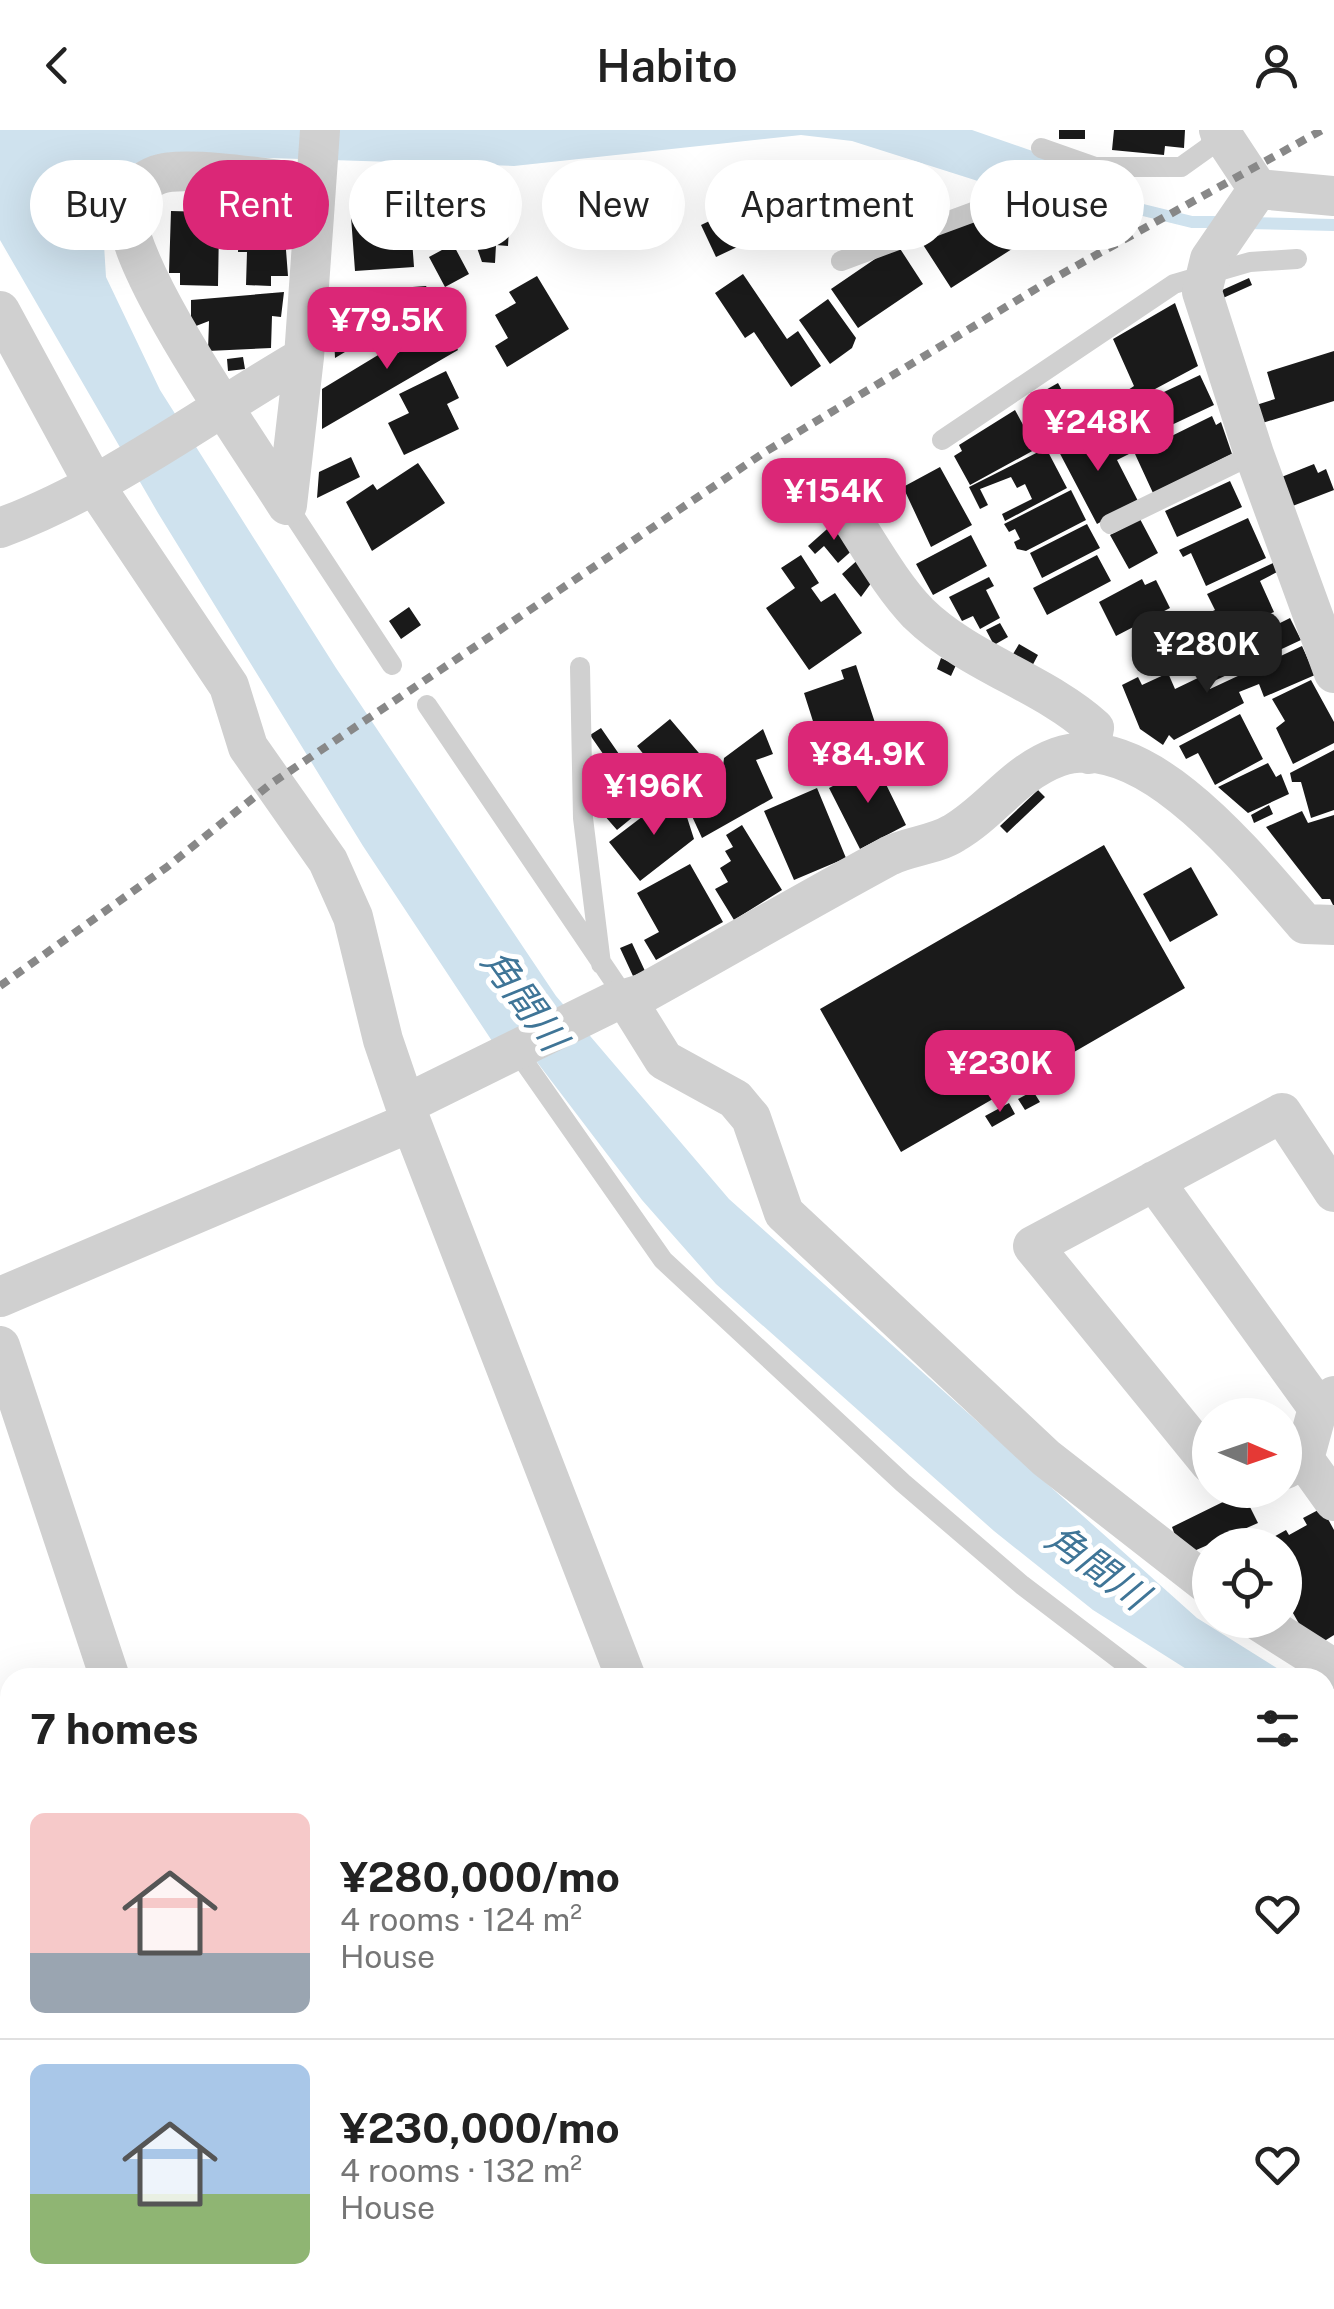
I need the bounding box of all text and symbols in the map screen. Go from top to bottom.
icon: back [30,38,85,93]
icon: person [1249,38,1304,93]
text: Habito [596,39,738,92]
chip: Buy [30,160,163,250]
chip: Rent [183,160,329,250]
chip: Filters [349,160,522,250]
chip: New [542,160,685,250]
chip: Apartment [705,160,950,250]
chip: House [970,160,1144,250]
pin: ¥79.5K [306,287,468,372]
text: ¥79.5K [329,301,445,338]
pin: ¥248K [1028,389,1168,474]
text: ¥248K [1045,403,1151,440]
pin: ¥154K [764,458,904,543]
text: ¥154K [784,472,884,509]
pin: ¥280K [1137,611,1277,696]
text: ¥280K [1154,625,1260,662]
pin: ¥84.9K [787,721,949,806]
text: ¥84.9K [810,735,926,772]
pin: ¥196K [584,753,724,838]
text: ¥196K [604,767,704,804]
water label: 角間川 [473,940,578,1062]
pin: ¥230K [930,1030,1070,1115]
text: ¥230K [947,1044,1053,1081]
north arrow [1192,1398,1302,1508]
map controls [1192,1398,1302,1638]
water label: 角間川 [1038,1515,1160,1621]
button: locate [1192,1528,1302,1638]
icon: filters [1250,1701,1305,1756]
text: 7 homes [30,1704,199,1753]
text: ¥280,000/mo [340,1852,620,1901]
icon: home [110,1853,230,1973]
icon: heart [1250,1886,1305,1941]
text: 4 rooms · 124 m² [340,1901,582,1938]
text: House [340,1938,435,1975]
text: ¥230,000/mo [340,2103,620,2152]
icon: home [110,2104,230,2224]
icon: heart [1250,2137,1305,2192]
text: 4 rooms · 132 m² [340,2152,582,2189]
text: House [340,2189,435,2226]

